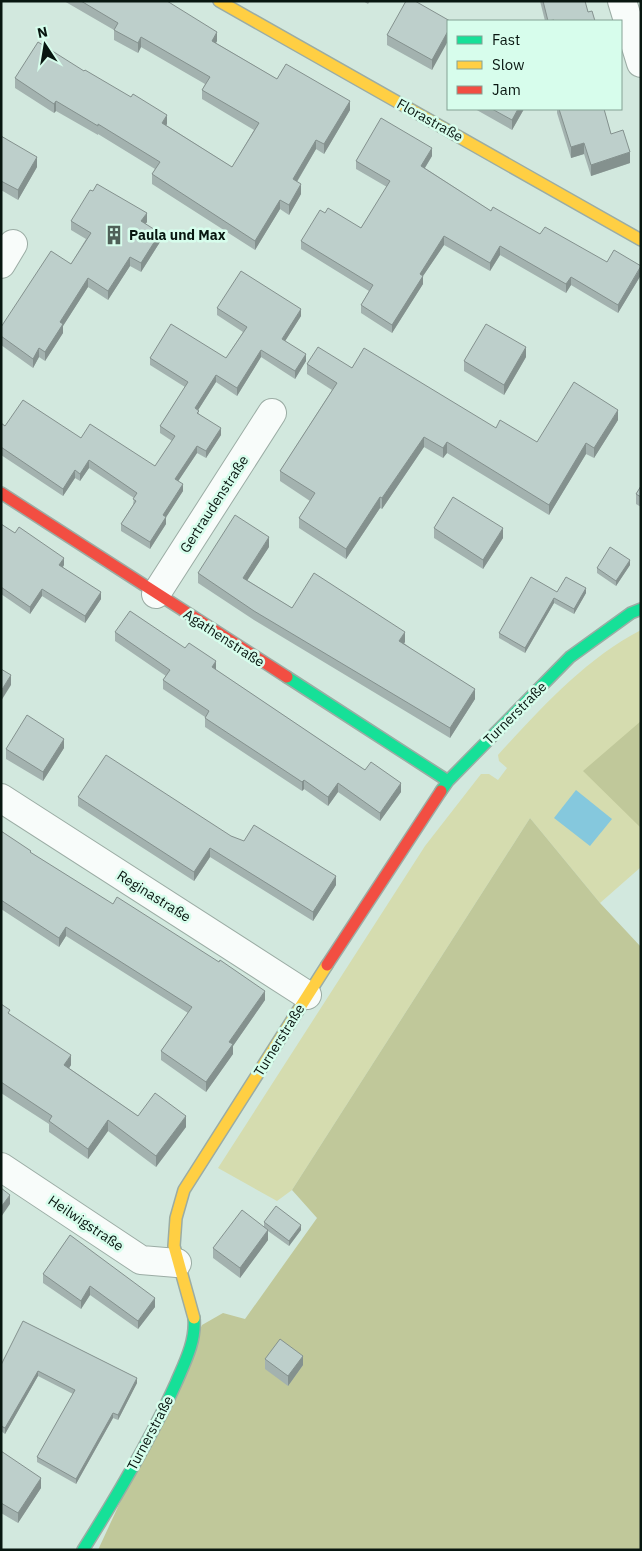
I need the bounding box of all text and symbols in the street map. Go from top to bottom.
north arrow [20,20,70,70]
legend [447,20,622,110]
text: N [35,22,49,42]
text: Fast [492,30,520,49]
text: Slow [492,55,525,74]
text: Jam [492,80,521,99]
street label: Florastraße [394,94,467,146]
building icon: Paula und Max [103,224,125,246]
place label: Paula und Max [129,226,226,244]
street label: Gertraudenstraße [176,452,252,556]
street label: Agathenstraße [180,605,268,671]
street label: Turnerstraße [480,677,551,748]
street label: Reginastraße [114,866,194,926]
street label: Turnerstraße [250,1000,309,1080]
street label: Heilwigstraße [45,1191,127,1255]
street label: Turnerstraße [123,1392,177,1473]

